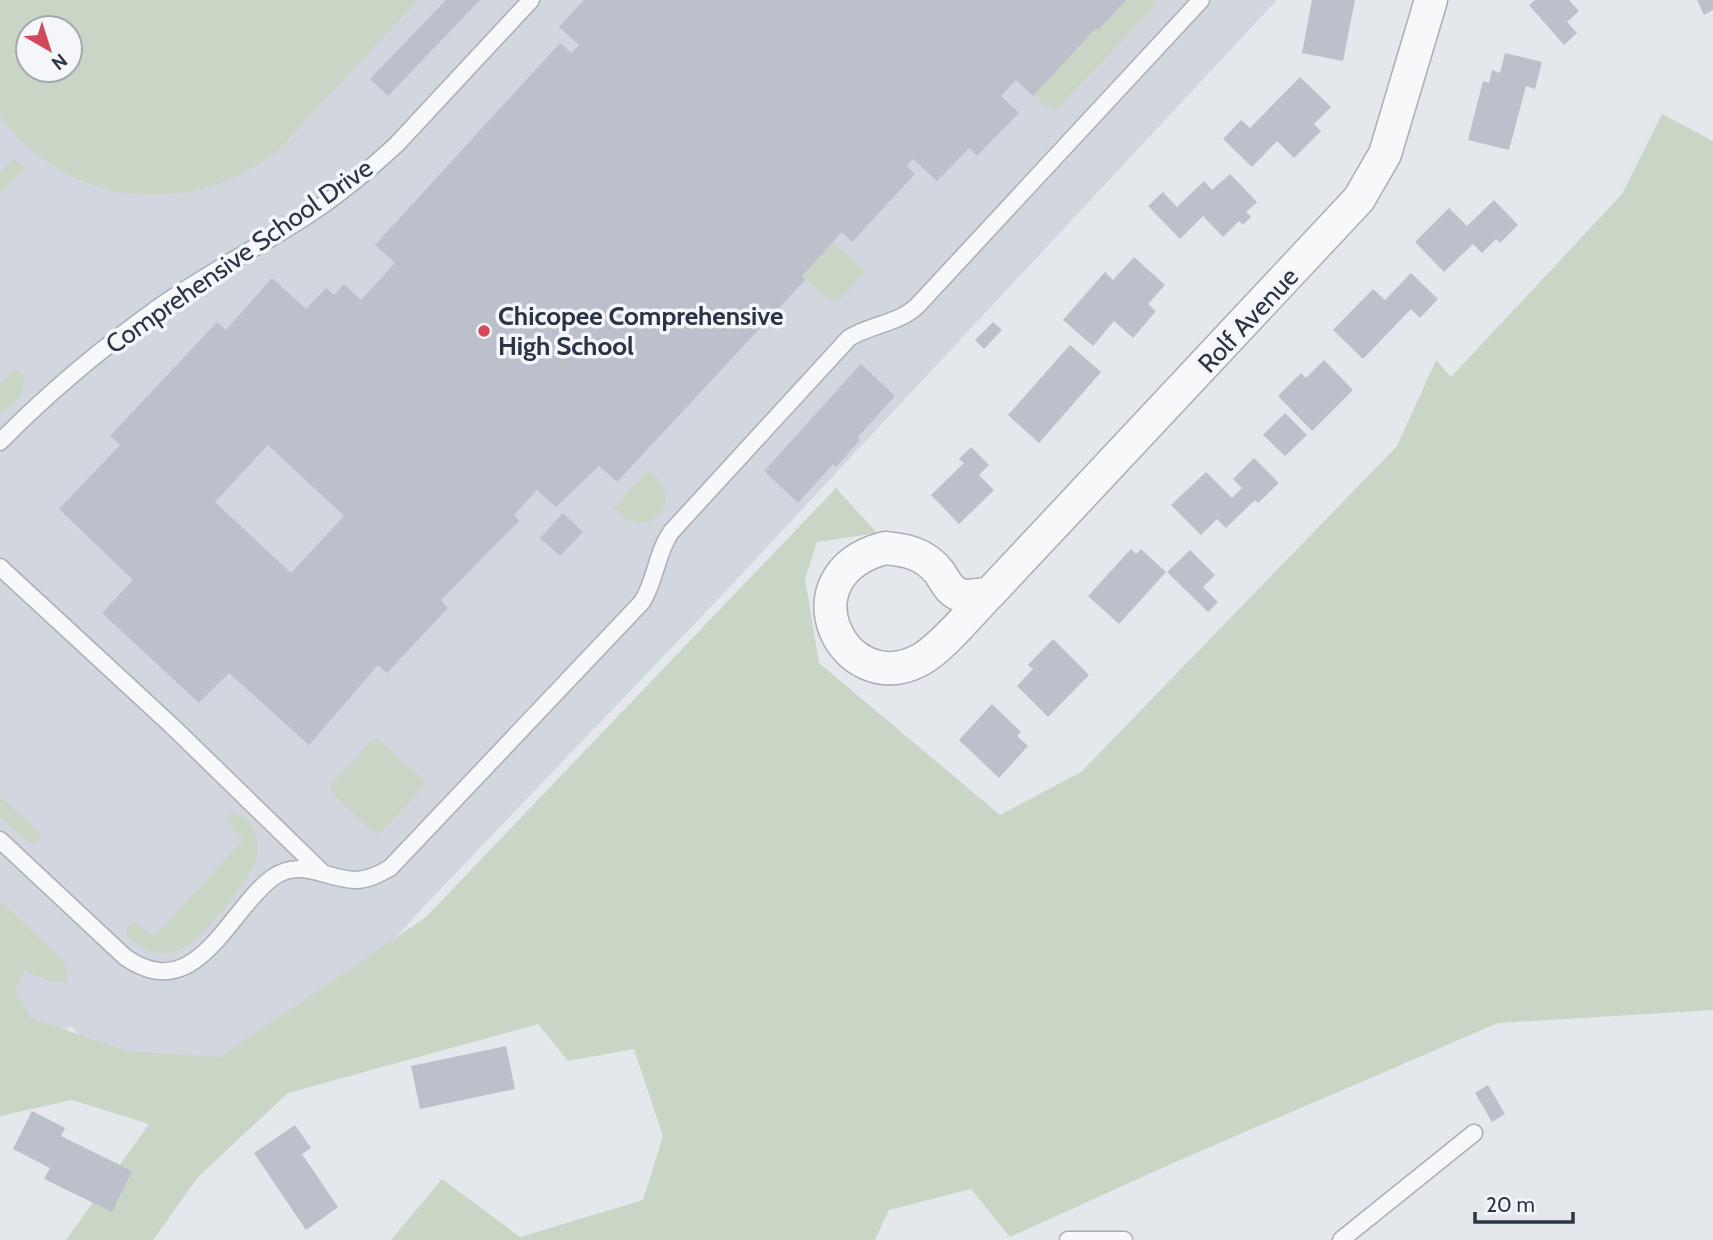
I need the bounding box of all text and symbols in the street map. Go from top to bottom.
north arrow [14,14,84,84]
text: N [47,49,72,75]
street label: Comprehensive School Drive [99,152,379,360]
street label: Rolf Avenue [1191,261,1305,379]
place label: Chicopee Comprehensive High School [498,300,783,362]
marker: Chicopee Comprehensive High School [476,323,492,339]
scale bar [1475,1180,1573,1224]
text: 20 m [1486,1192,1535,1217]

